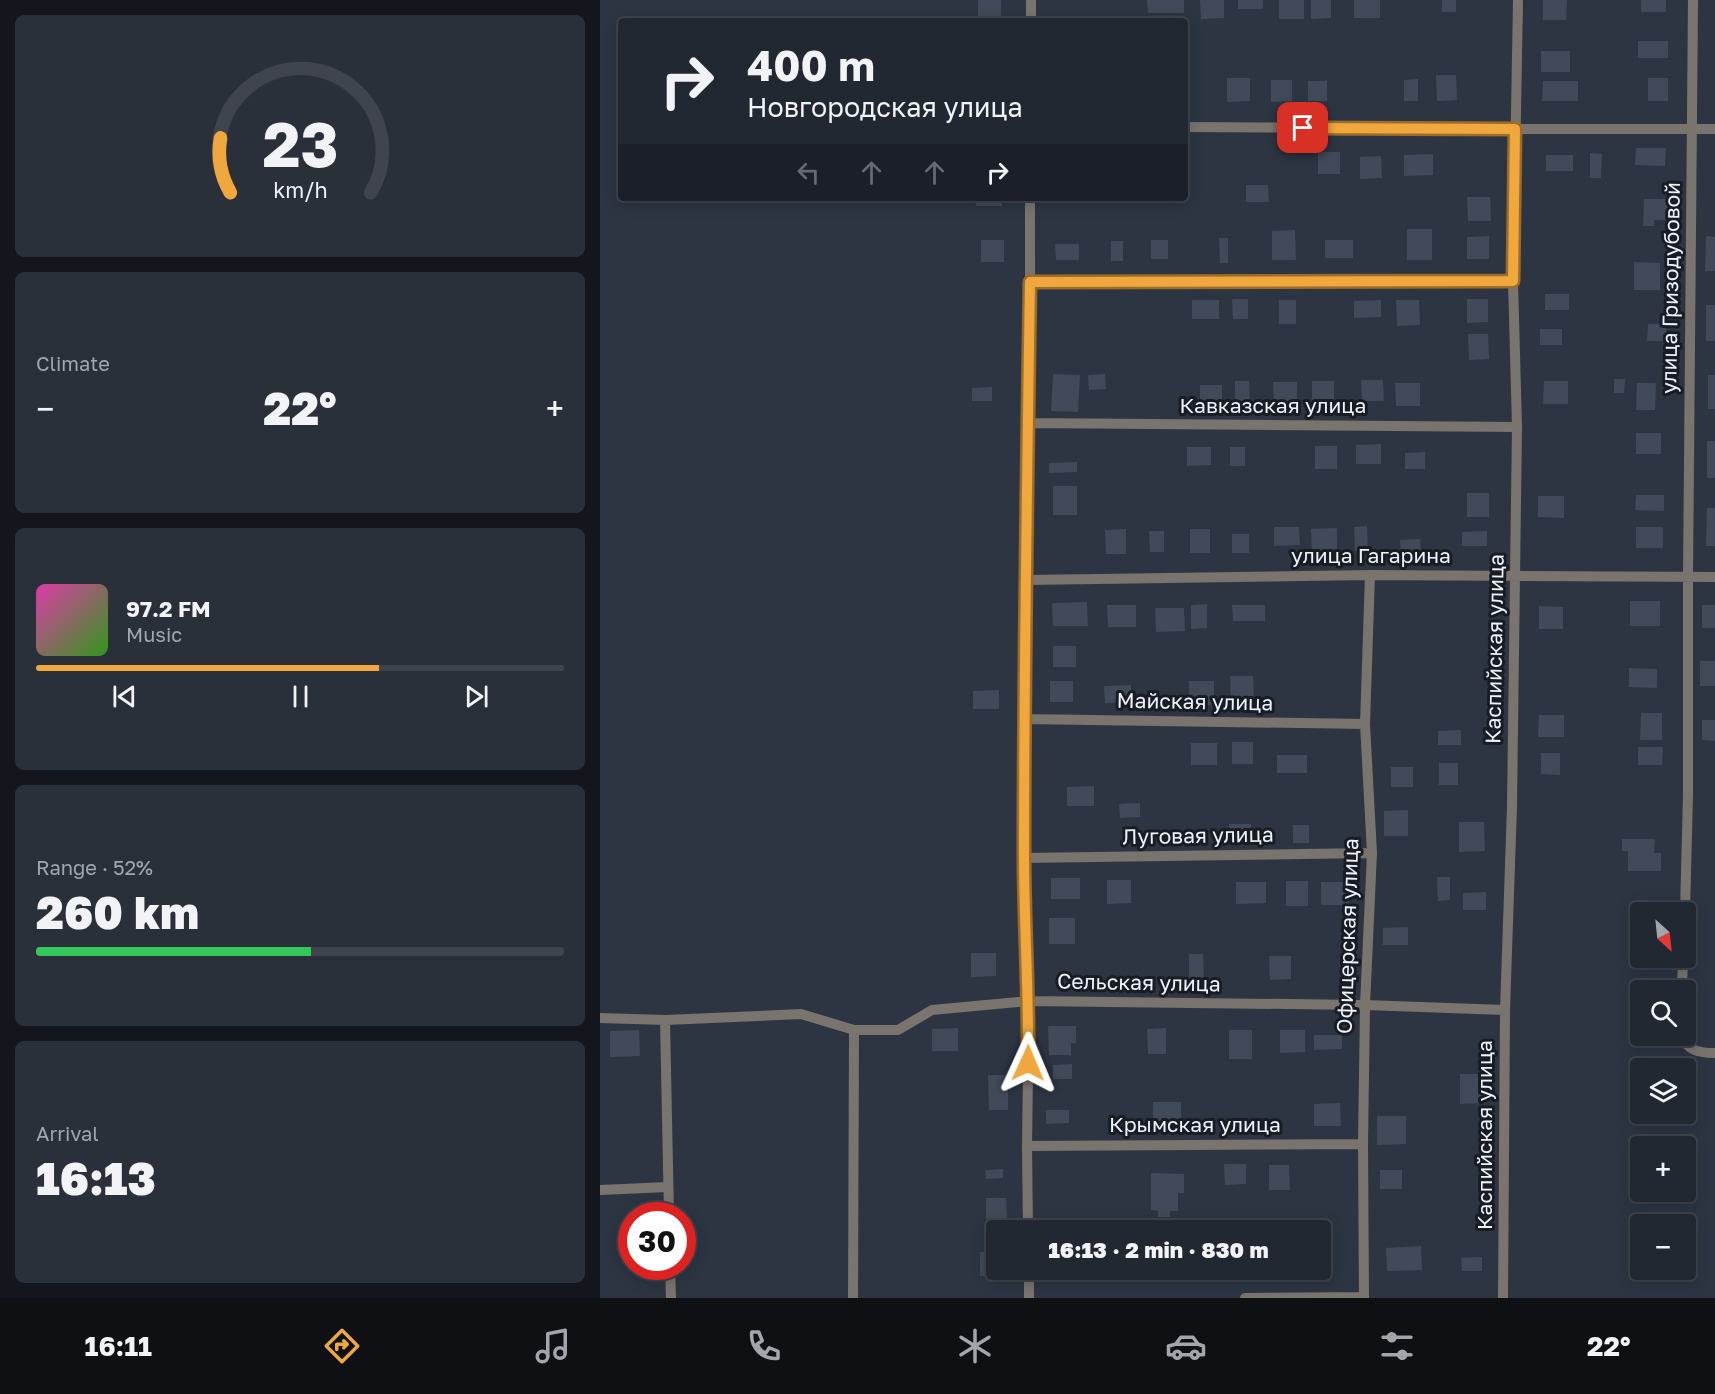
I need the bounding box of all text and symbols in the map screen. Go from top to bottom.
text: 400 m [747,40,875,90]
icon: right [648,42,726,120]
text: Новгородская улица [747,91,1023,123]
pin [1277,102,1328,153]
text: 23 [262,106,338,181]
icon: arrive [1286,111,1319,144]
icon: left [792,156,825,189]
icon: ahead [855,156,888,189]
icon: ahead [918,156,951,189]
icon: right [981,156,1014,189]
text: km/h [273,177,327,203]
street label: улица Гризодубовой [1655,182,1685,394]
text: Climate [36,351,110,375]
text: 22° [263,381,337,435]
text: − [36,389,54,428]
text: + [546,389,564,428]
street label: Кавказская улица [1180,392,1366,418]
street label: улица Гагарина [1291,542,1451,568]
street label: Каспийская улица [1479,554,1509,744]
text: 97.2 FM [126,595,211,622]
text: Music [126,622,182,646]
icon: previous [108,680,141,713]
icon: pause [284,680,317,713]
icon: next [460,680,493,713]
street label: Майская улица [1116,687,1274,715]
street label: Луговая улица [1122,821,1274,849]
street label: Офицерская улица [1331,838,1363,1034]
text: Range · 52% [36,855,153,879]
text: 260 km [36,885,199,939]
north arrow [1630,902,1696,968]
map controls [1630,902,1696,1280]
street label: Сельская улица [1057,968,1221,996]
button: search [1630,980,1696,1046]
position arrow [996,1031,1060,1095]
street label: Каспийская улица [1471,1040,1497,1230]
button: layers [1630,1058,1696,1124]
street label: Крымская улица [1109,1111,1281,1137]
text: Arrival [36,1121,99,1145]
button: + [1630,1136,1696,1202]
text: 16:13 [36,1151,156,1205]
speed limit sign: 30 [618,1202,696,1280]
button: − [1630,1214,1696,1280]
text: 16:13 · 2 min · 830 m [1048,1236,1269,1263]
icon: directions [321,1325,363,1367]
icon: music [532,1325,574,1367]
icon: phone [743,1325,785,1367]
icon: climate [954,1325,996,1367]
icon: car [1165,1325,1207,1367]
icon: filters [1376,1325,1418,1367]
text: 16:11 [85,1330,152,1362]
text: 22° [1587,1330,1630,1362]

